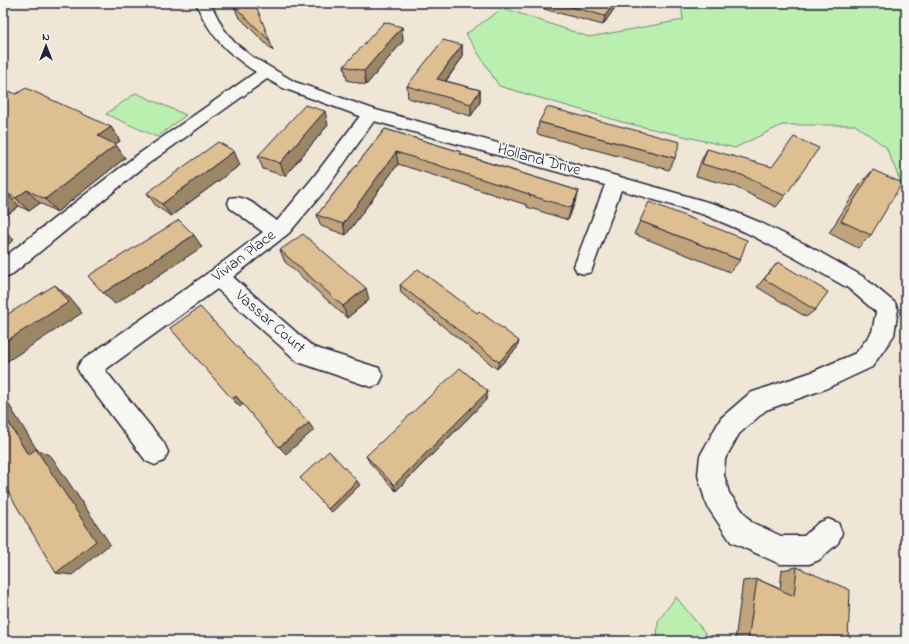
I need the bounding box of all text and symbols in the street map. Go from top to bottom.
north arrow [26,26,66,66]
text: N [42,29,50,45]
street label: Holland Drive [495,137,584,183]
street label: Vivian Place [206,223,282,289]
street label: Vassar Court [229,284,311,360]

